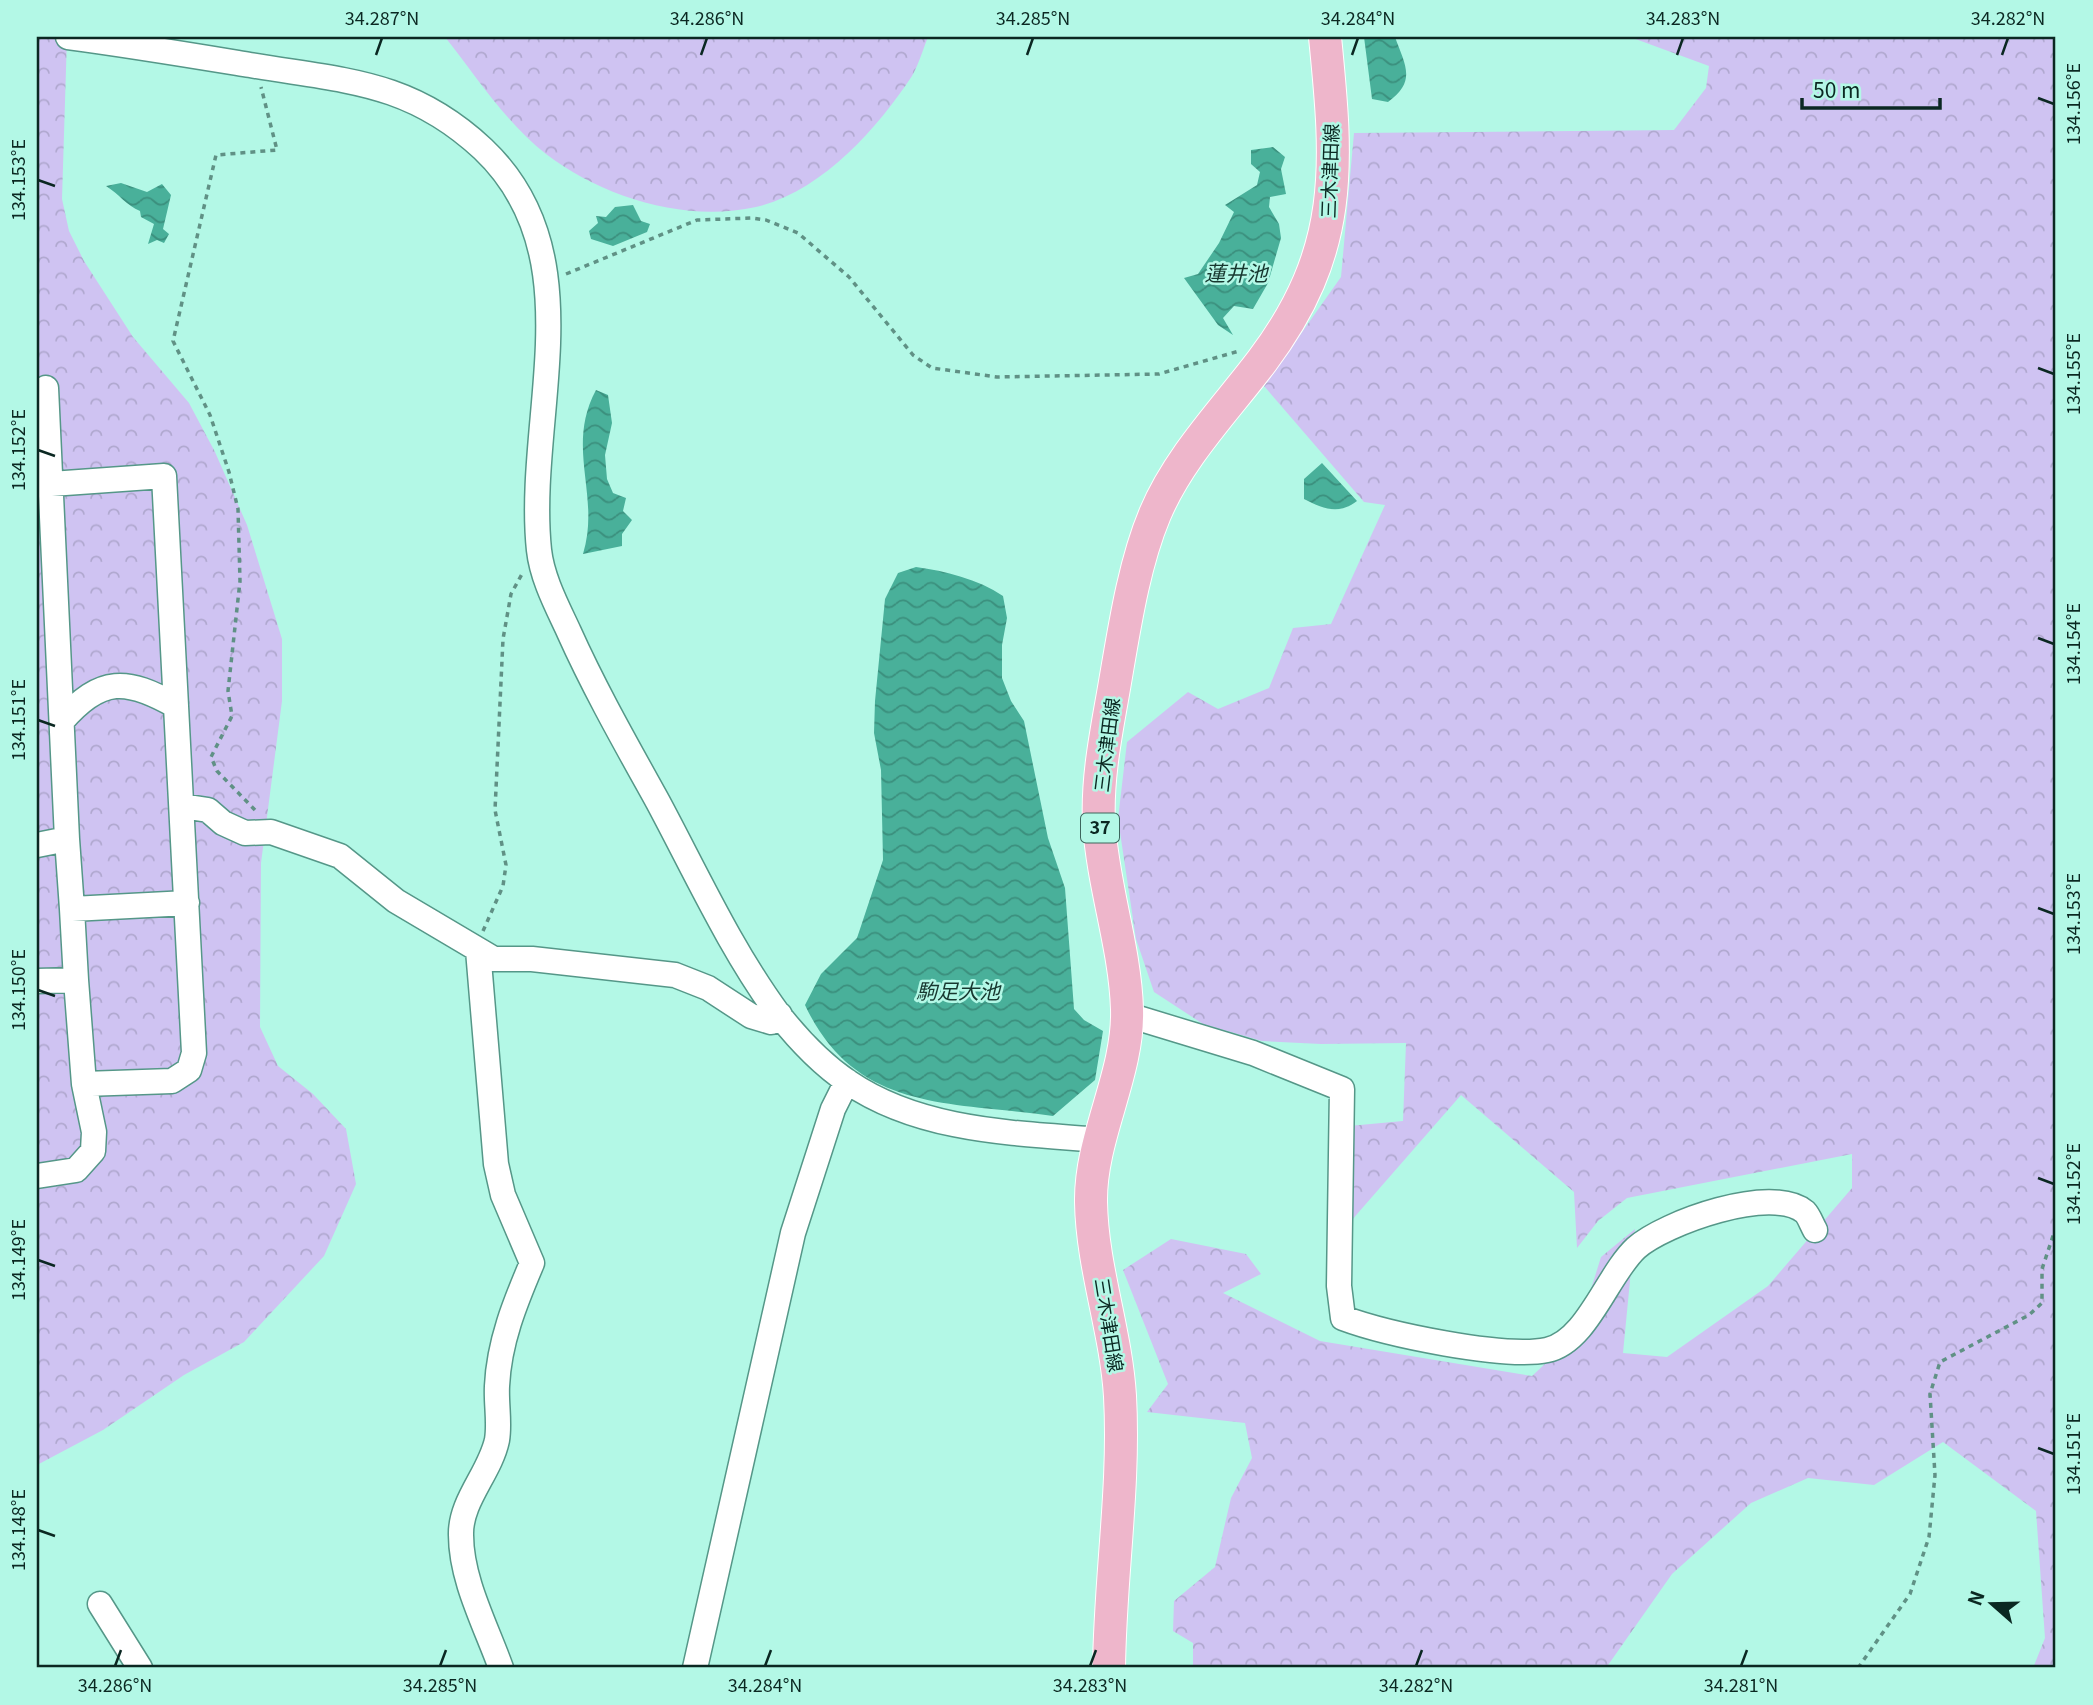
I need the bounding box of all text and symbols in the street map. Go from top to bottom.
text: 34.287°N [345,4,419,30]
text: 34.286°N [670,4,744,30]
text: 34.285°N [996,4,1070,30]
text: 34.284°N [1321,4,1395,30]
text: 34.283°N [1646,4,1720,30]
text: 34.282°N [1971,4,2045,30]
text: 134.156°E [2059,63,2085,145]
scale bar [1802,66,1941,110]
text: 50 m [1813,74,1860,104]
street label: 三木津田線 [1313,123,1344,219]
text: 134.153°E [4,139,30,221]
water label: 蓮井池 [1205,257,1269,287]
text: 134.155°E [2059,333,2085,415]
text: 134.152°E [4,409,30,491]
text: 134.154°E [2059,603,2085,685]
text: 134.151°E [4,679,30,761]
street label: 三木津田線 [1086,696,1125,794]
road number: 37 [1081,814,1119,842]
text: 134.153°E [2059,873,2085,955]
text: 134.150°E [4,949,30,1031]
water label: 駒足大池 [916,975,1002,1005]
text: 134.152°E [2059,1143,2085,1225]
text: 134.149°E [4,1219,30,1301]
street label: 三木津田線 [1090,1276,1131,1374]
text: 134.151°E [2059,1413,2085,1495]
text: 134.148°E [4,1489,30,1571]
north arrow [1956,1568,2026,1638]
text: N [1959,1586,1990,1609]
text: 34.286°N [78,1671,152,1697]
text: 34.285°N [403,1671,477,1697]
text: 34.284°N [728,1671,802,1697]
text: 34.283°N [1053,1671,1127,1697]
text: 34.282°N [1379,1671,1453,1697]
text: 34.281°N [1704,1671,1778,1697]

